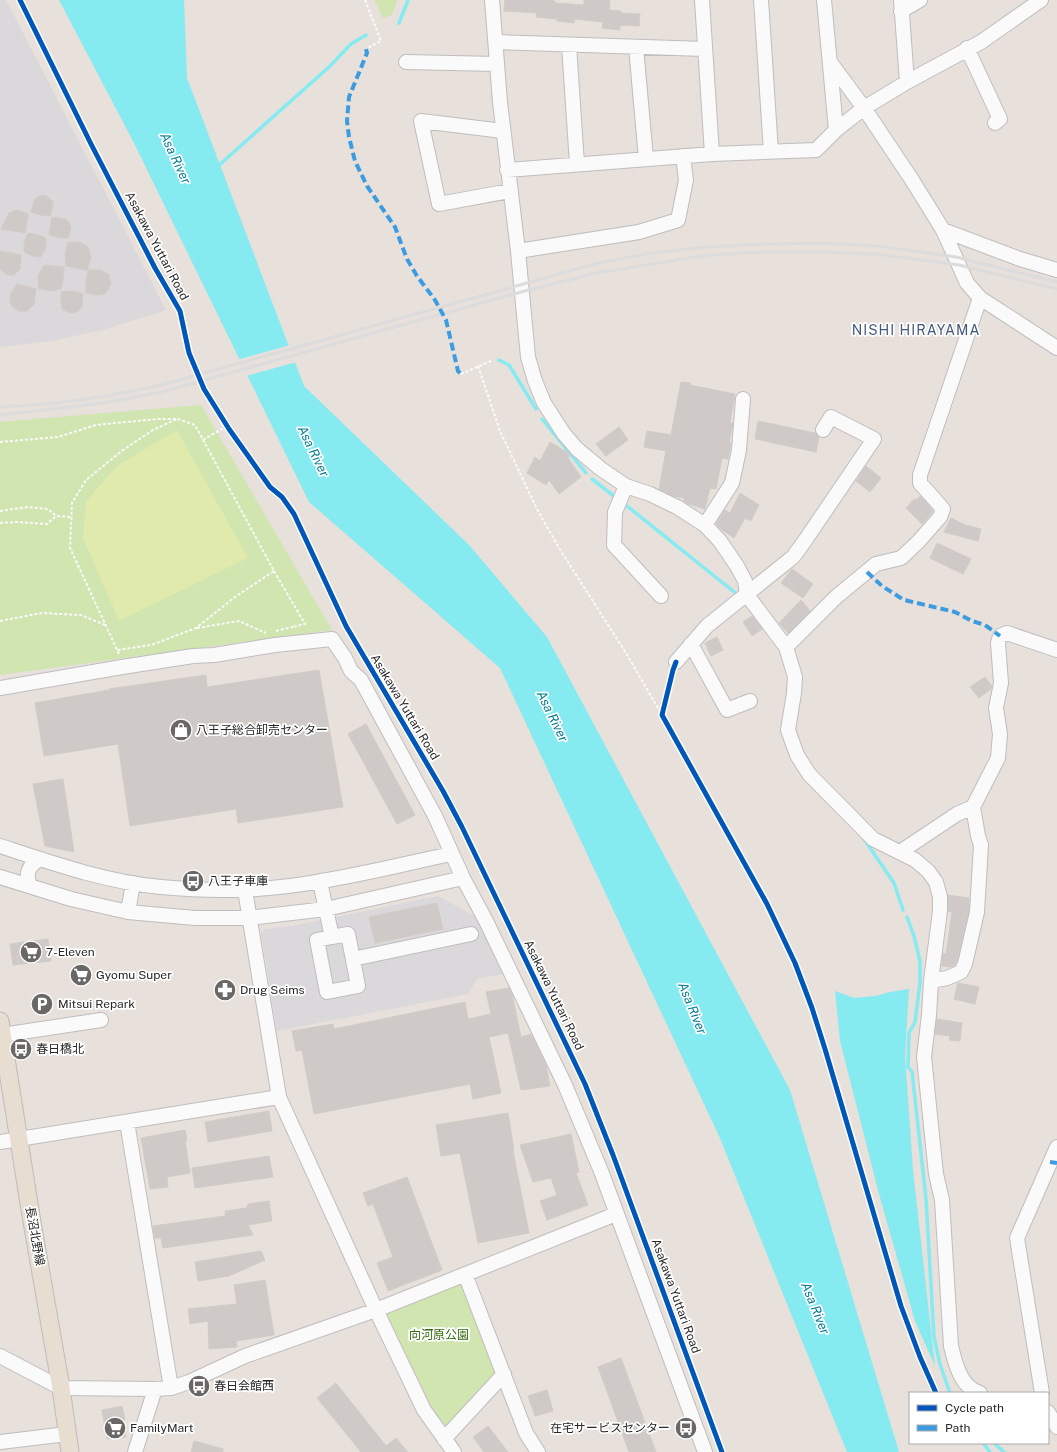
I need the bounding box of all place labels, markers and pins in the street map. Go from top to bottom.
shop icon: 八王子総合卸売センター [168,717,194,743]
place label: 八王子総合卸売センター [196,723,328,737]
bus stop icon: 八王子車庫 [180,868,206,894]
place label: 八王子車庫 [208,874,268,888]
supermarket icon: 7-Eleven [18,939,44,965]
place label: 7-Eleven [46,945,95,959]
supermarket icon: Gyomu Super [68,962,94,988]
place label: Gyomu Super [96,968,172,982]
pharmacy icon: Drug Seims [212,977,238,1003]
place label: Drug Seims [240,983,305,997]
parking icon: Mitsui Repark [29,991,55,1017]
place label: Mitsui Repark [58,997,135,1011]
bus stop icon: 春日橋北 [8,1036,34,1062]
place label: 春日橋北 [36,1042,84,1056]
bus stop icon: 春日会館西 [186,1373,212,1399]
place label: 春日会館西 [214,1379,274,1393]
supermarket icon: FamilyMart [102,1415,128,1441]
bus stop icon: 在宅サービスセンター [673,1415,699,1441]
place label: FamilyMart [130,1421,194,1435]
place label: 在宅サービスセンター [550,1421,670,1435]

